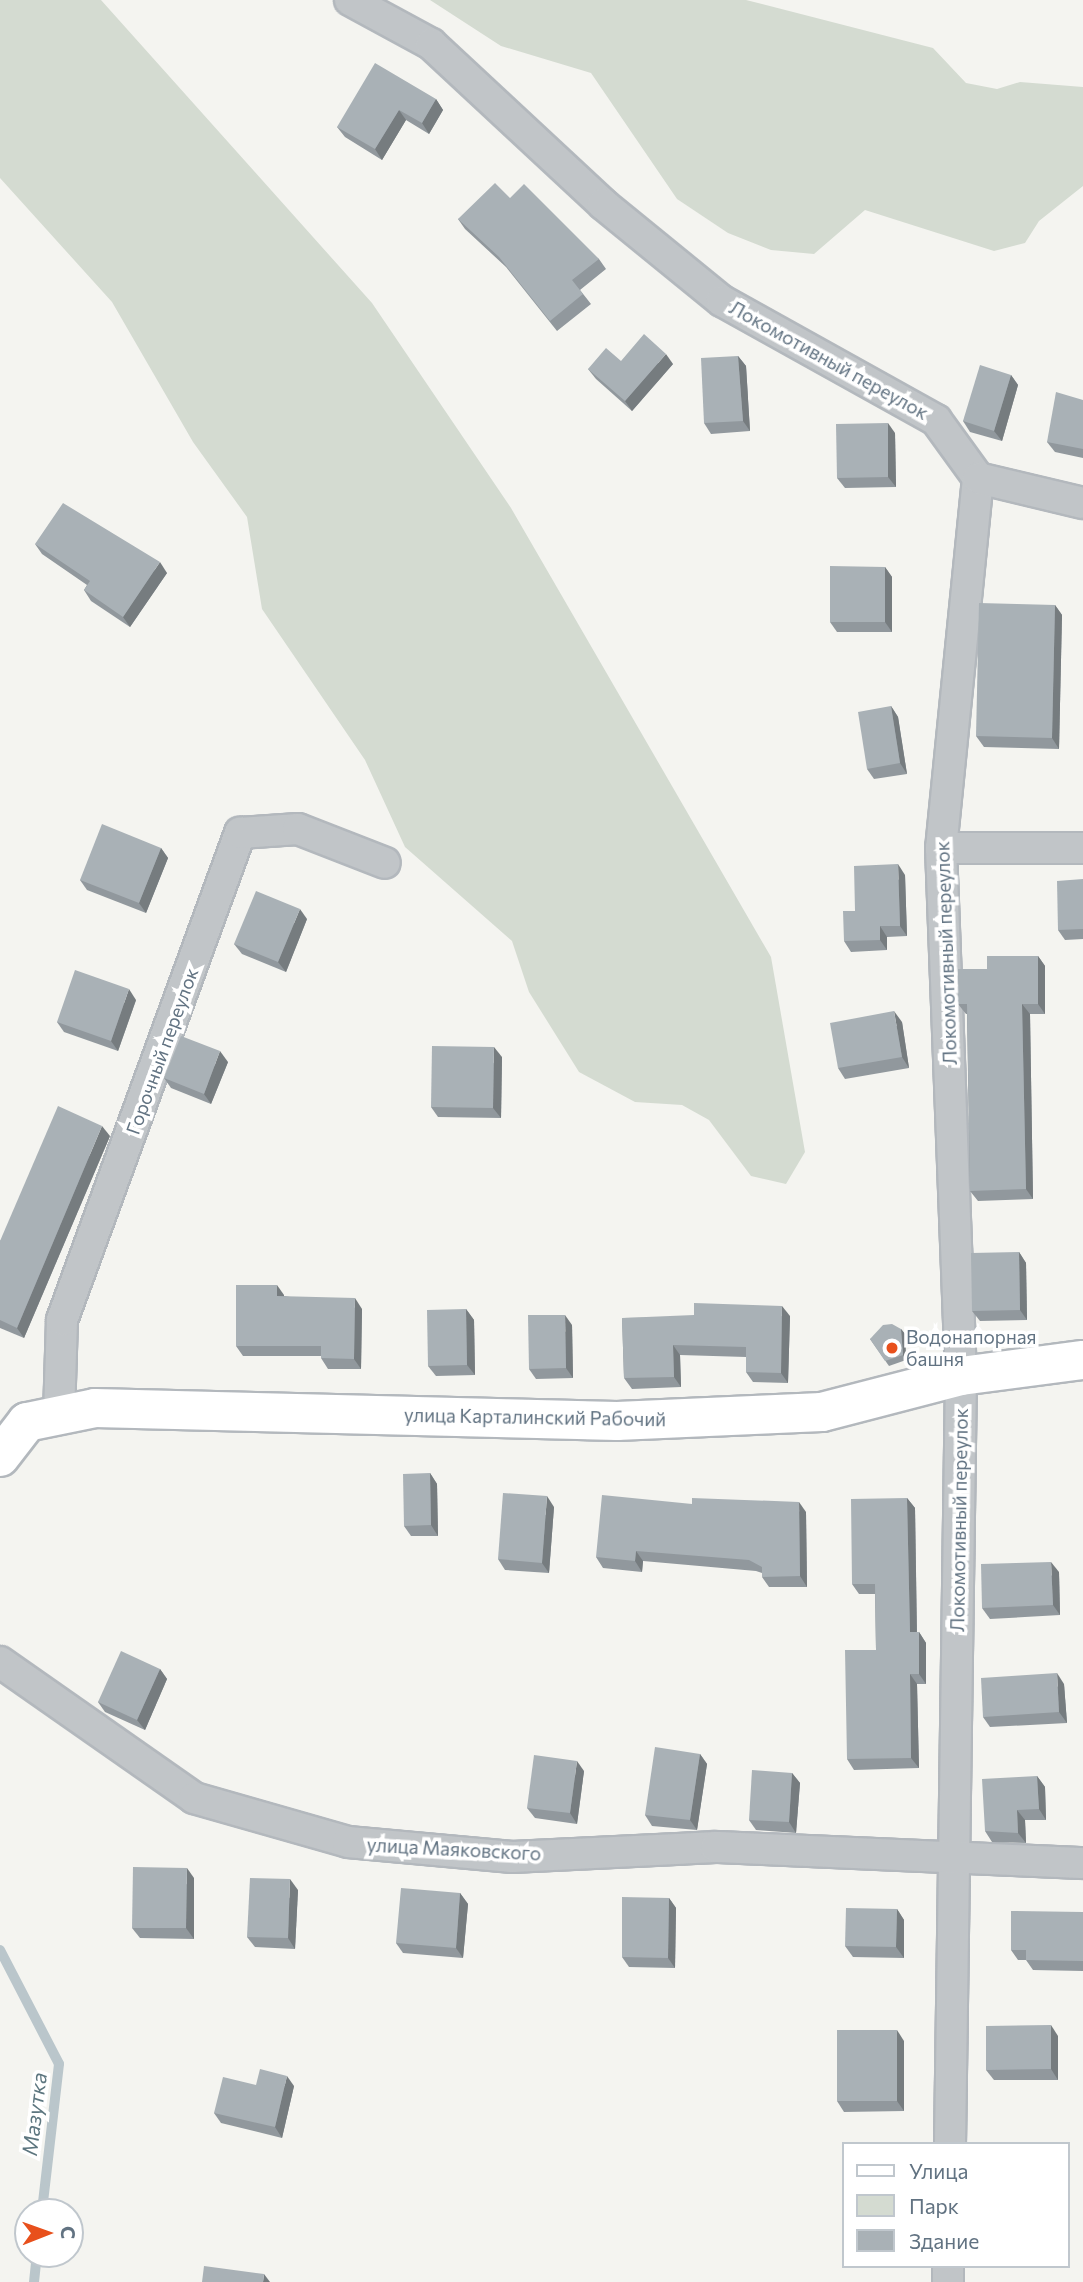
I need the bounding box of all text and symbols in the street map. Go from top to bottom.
street label: Локомотивный переулок [726,296,932,424]
street label: Локомотивный переулок [931,841,961,1065]
street label: Горочный переулок [121,965,203,1137]
place label: Водонапорная башня [906,1326,1037,1370]
marker: Водонапорная башня [884,1340,900,1356]
street label: улица Карталинский Рабочий [404,1403,666,1431]
street label: Локомотивный переулок [946,1408,972,1632]
street label: улица Маяковского [366,1833,542,1865]
water label: Мазутка [16,2071,52,2157]
legend [842,2142,1069,2268]
text: Улица [909,2158,968,2183]
text: Парк [909,2193,959,2218]
north arrow [14,2198,84,2268]
text: С [57,2226,80,2239]
text: Здание [909,2228,979,2253]

